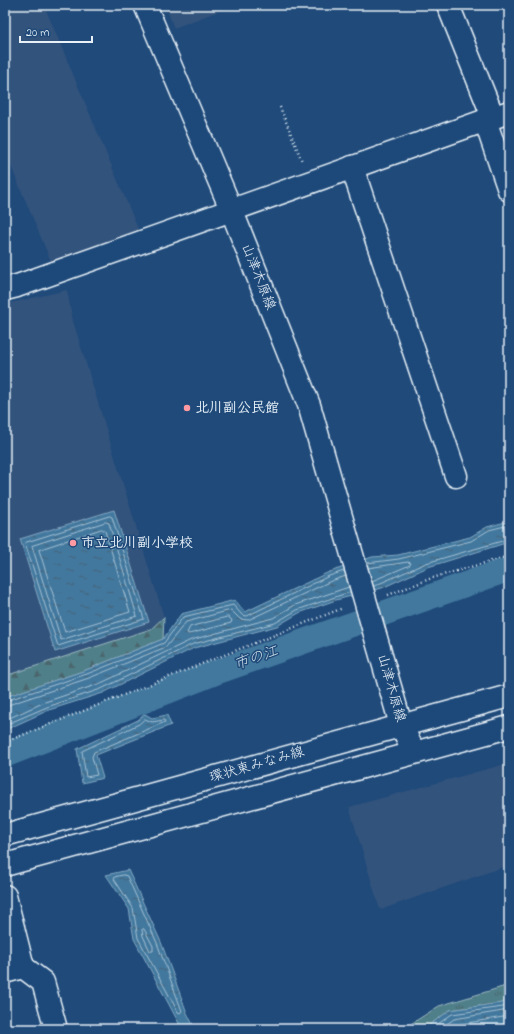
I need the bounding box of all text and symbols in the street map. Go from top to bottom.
scale bar [20,18,92,44]
text: 20 m [26,24,49,42]
street label: 山津木原線 [235,241,281,313]
place label: 北川副公民館 [195,398,279,419]
marker: 北川副公民館 [182,403,192,413]
place label: 市立北川副小学校 [81,533,193,554]
marker: 市立北川副小学校 [68,538,78,548]
water label: 市の江 [231,640,282,676]
street label: 山津木原線 [371,651,411,725]
street label: 環状東みなみ線 [207,741,307,789]

